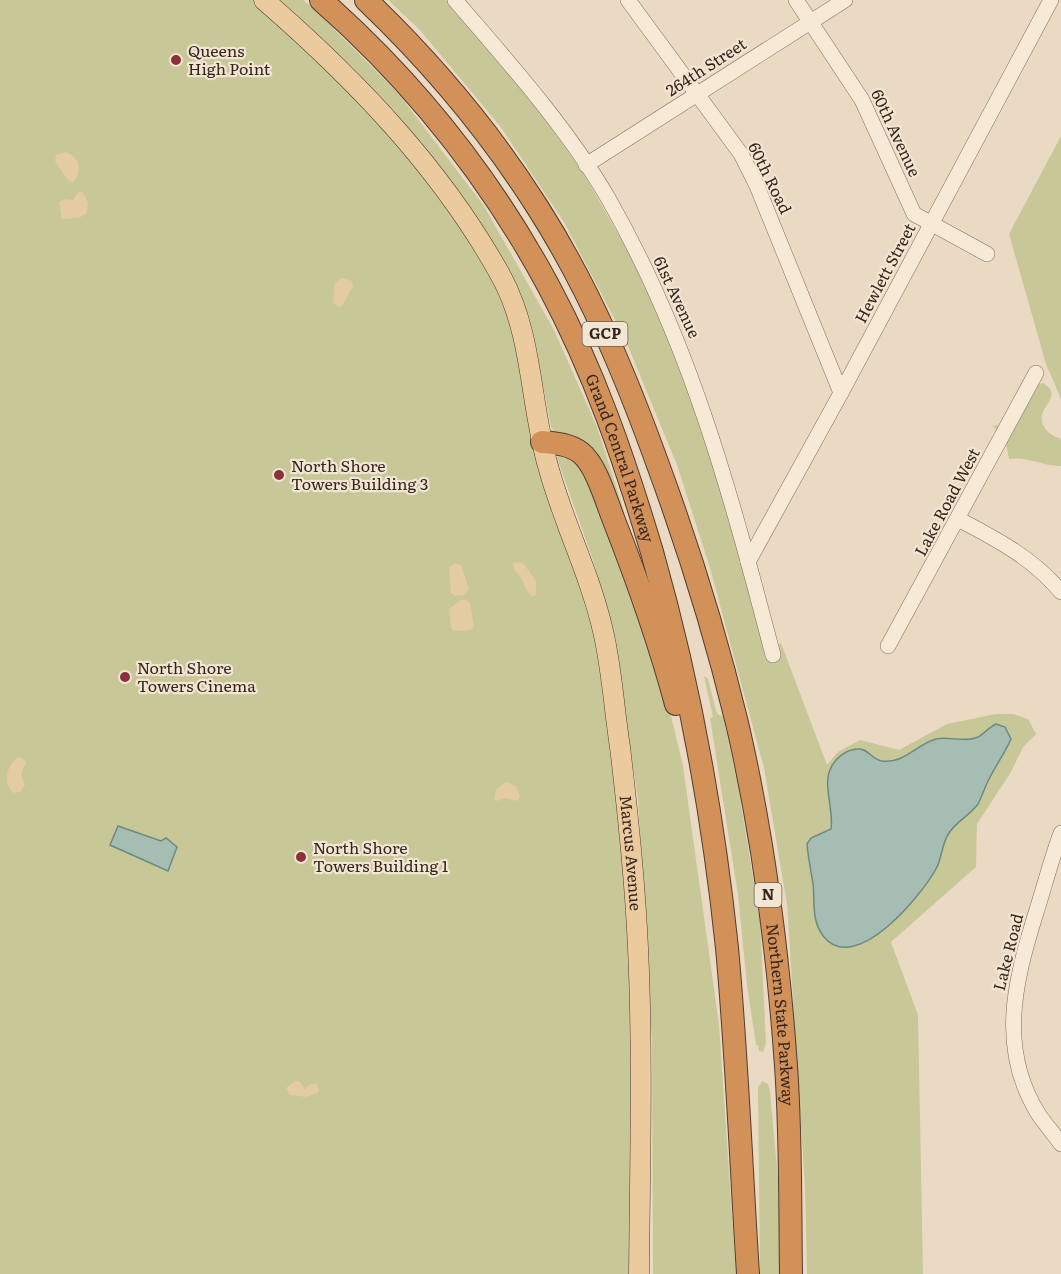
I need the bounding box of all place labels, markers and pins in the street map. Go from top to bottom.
place label: Queens High Point [188,38,271,80]
marker: Queens High Point [169,53,183,67]
place label: North Shore Towers Building 3 [291,453,428,495]
marker: North Shore Towers Building 3 [272,468,286,482]
place label: North Shore Towers Cinema [137,655,256,697]
marker: North Shore Towers Cinema [118,670,132,684]
place label: North Shore Towers Building 1 [313,835,449,877]
marker: North Shore Towers Building 1 [294,850,308,864]

